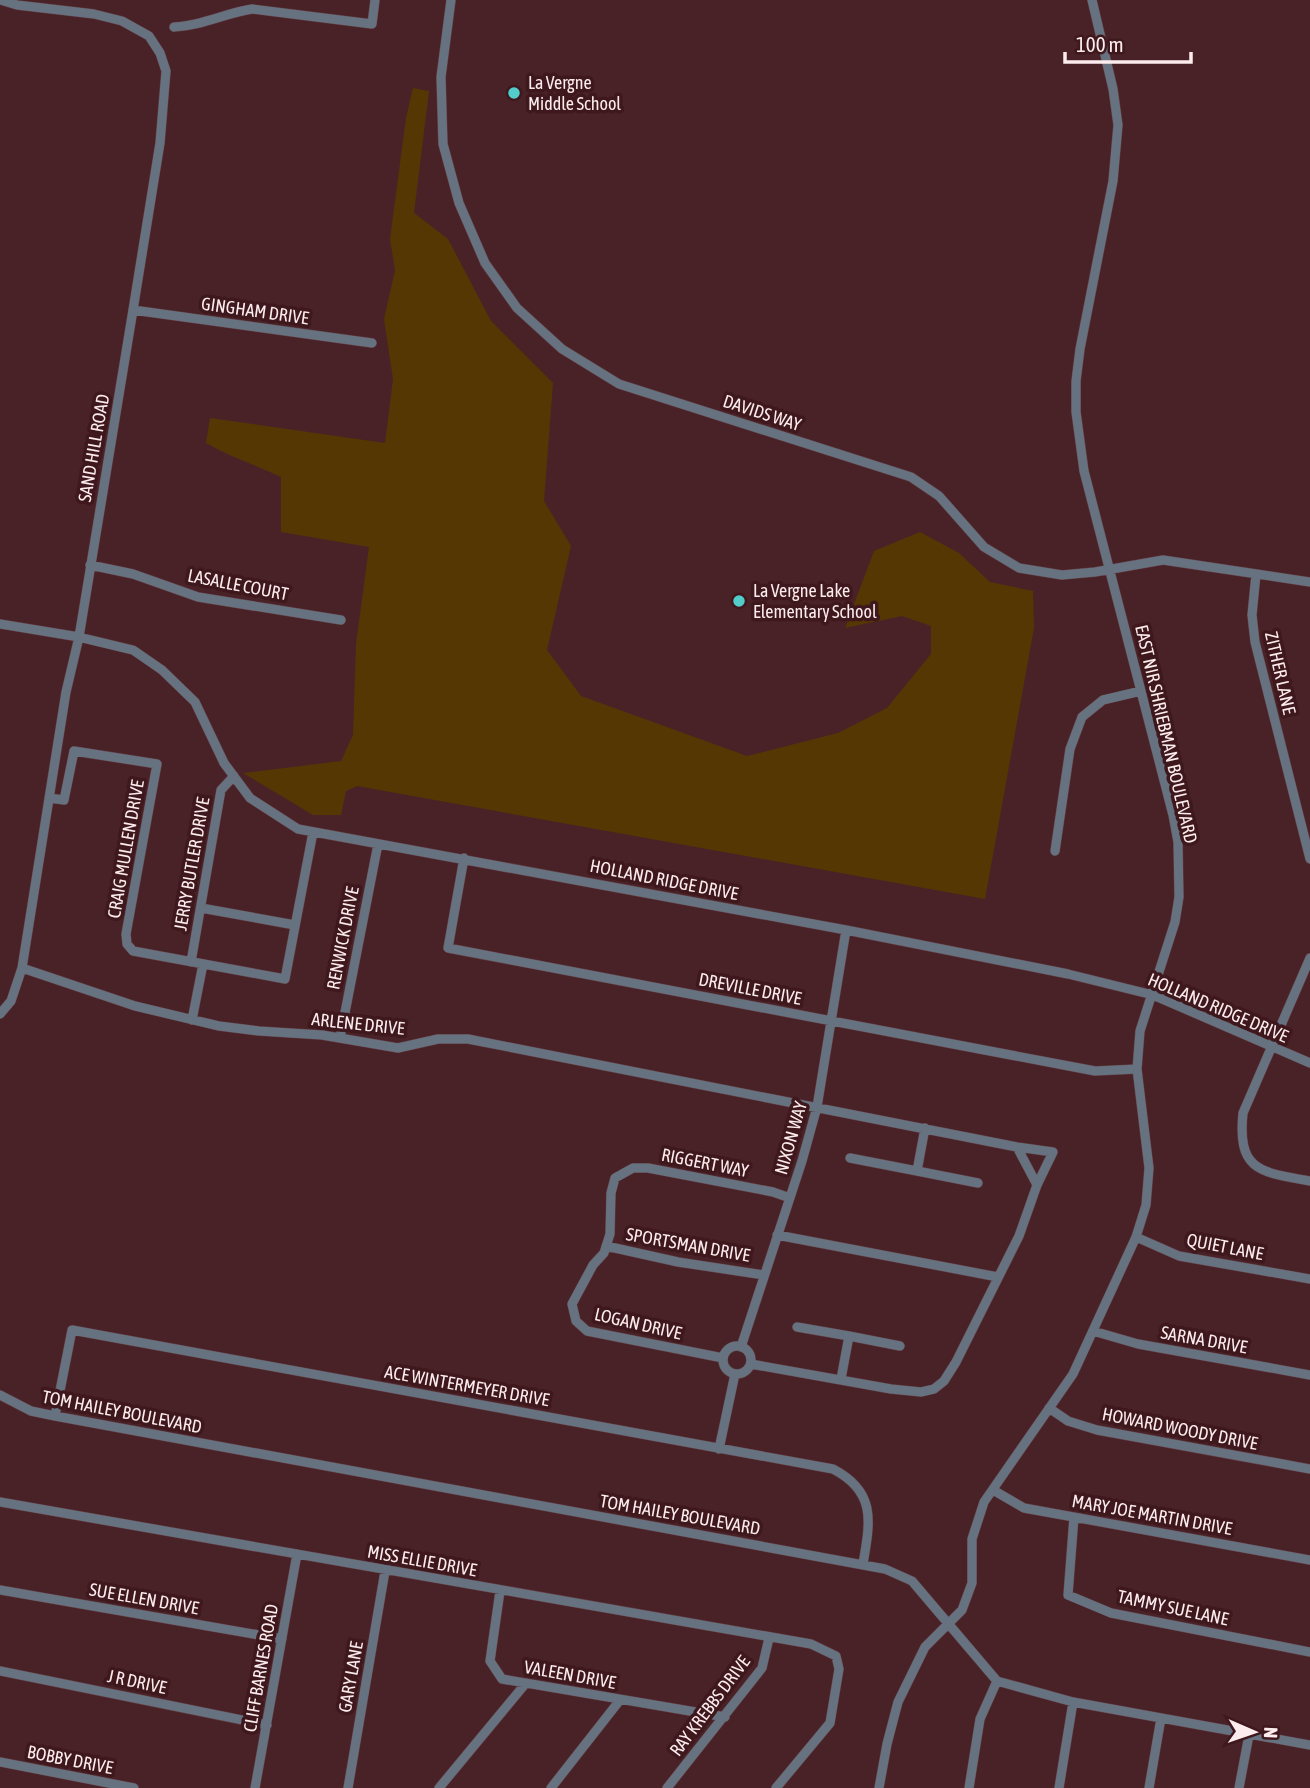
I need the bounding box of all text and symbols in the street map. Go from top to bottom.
scale bar [1065,21,1191,65]
text: 100 m [1076,32,1124,56]
place label: La Vergne Middle School [528,72,621,114]
marker: La Vergne Middle School [506,85,522,101]
street label: GINGHAM DRIVE [200,293,310,328]
street label: DAVIDS WAY [721,390,804,435]
street label: SAND HILL ROAD [74,392,113,504]
street label: LASALLE COURT [186,564,290,605]
place label: La Vergne Lake Elementary School [753,580,877,622]
marker: La Vergne Lake Elementary School [731,593,747,609]
street label: EAST NIR SHRIEBMAN BOULEVARD [1131,623,1202,845]
street label: ZITHER LANE [1261,629,1300,717]
street label: CRAIG MULLEN DRIVE [103,778,148,920]
street label: JERRY BUTLER DRIVE [169,795,214,932]
street label: HOLLAND RIDGE DRIVE [588,855,740,904]
street label: RENWICK DRIVE [322,884,363,991]
street label: DREVILLE DRIVE [697,968,804,1009]
street label: HOLLAND RIDGE DRIVE [1145,968,1292,1047]
street label: ARLENE DRIVE [311,1008,406,1039]
street label: NIXON WAY [770,1099,811,1177]
street label: RIGGERT WAY [660,1144,750,1181]
street label: SPORTSMAN DRIVE [624,1223,752,1266]
street label: QUIET LANE [1185,1229,1266,1264]
street label: LOGAN DRIVE [593,1303,684,1344]
street label: SARNA DRIVE [1159,1322,1249,1357]
street label: ACE WINTERMEYER DRIVE [383,1361,551,1410]
street label: TOM HAILEY BOULEVARD [40,1386,204,1437]
street label: HOWARD WOODY DRIVE [1101,1403,1260,1454]
street label: TOM HAILEY BOULEVARD [598,1490,762,1539]
street label: MARY JOE MARTIN DRIVE [1070,1490,1234,1539]
street label: MISS ELLIE DRIVE [366,1541,479,1581]
street label: SUE ELLEN DRIVE [88,1579,201,1619]
street label: TAMMY SUE LANE [1116,1585,1231,1630]
street label: CLIFF BARNES ROAD [239,1602,282,1734]
street label: GARY LANE [334,1639,367,1714]
street label: RAY KREBBS DRIVE [665,1651,754,1760]
street label: VALEEN DRIVE [523,1656,618,1693]
street label: J R DRIVE [106,1665,169,1698]
north arrow [1219,1697,1289,1767]
text: N [1260,1727,1282,1739]
street label: BOBBY DRIVE [26,1741,115,1778]

